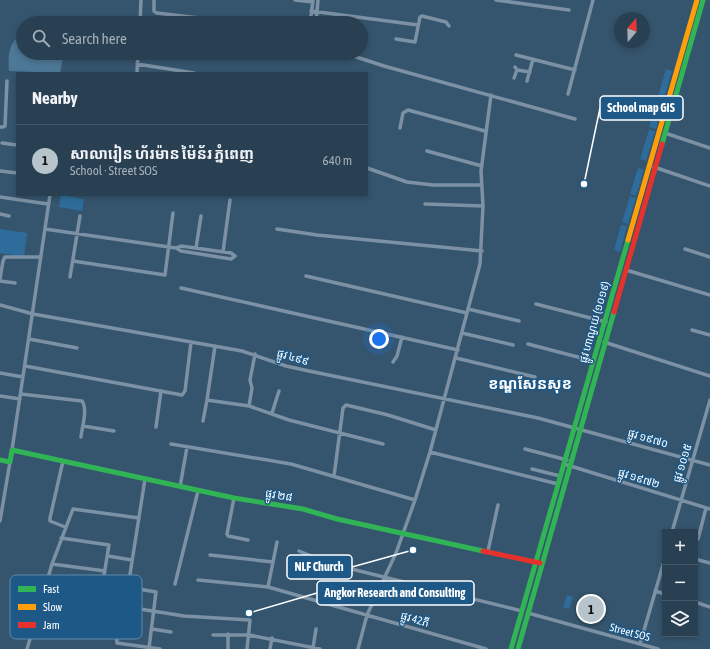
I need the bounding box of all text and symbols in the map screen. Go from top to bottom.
north arrow [614,12,650,48]
search box [16,16,368,60]
icon: search [30,27,52,49]
text: Search here [62,30,127,47]
text: Nearby [32,88,78,108]
callout: School map GIS [600,96,683,120]
text: School map GIS [607,101,675,115]
text: សាលារៀន ហ័រម៉ាន ម៉ៃន័រ ភ្នំពេញ [70,145,254,162]
text: 1 [42,153,48,168]
text: 640 m [323,153,352,168]
text: School · Street SOS [70,163,157,178]
street label: ផ្លូវ ហាណូយ (១០១៩) [577,279,616,365]
your location [369,329,389,349]
street label: ផ្លូវ ៤៩៩ [274,347,311,371]
district label: ខណ្ឌសែនសុខ [488,375,572,394]
street label: ផ្លូវ ១៩៧០ [625,426,670,454]
street label: ផ្លូវ ១០១៥ [670,442,698,485]
street label: ផ្លូវ ១៩៧២ [615,466,661,494]
street label: ផ្លូវ ២៨ [264,487,293,507]
map controls [662,529,698,637]
button: + [662,529,698,565]
callout: NLF Church [287,555,352,579]
text: NLF Church [294,560,344,574]
button: − [662,565,698,601]
legend [10,575,142,639]
callout: Angkor Research and Consulting [317,581,474,605]
text: Fast [43,583,59,595]
text: Angkor Research and Consulting [324,586,466,600]
pin: 1 [578,594,604,624]
text: Slow [43,601,62,613]
button: layers [662,601,698,637]
street label: ផ្លូវ 42ភី [398,609,431,633]
text: Jam [43,619,60,631]
street label: Street SOS [608,621,652,643]

